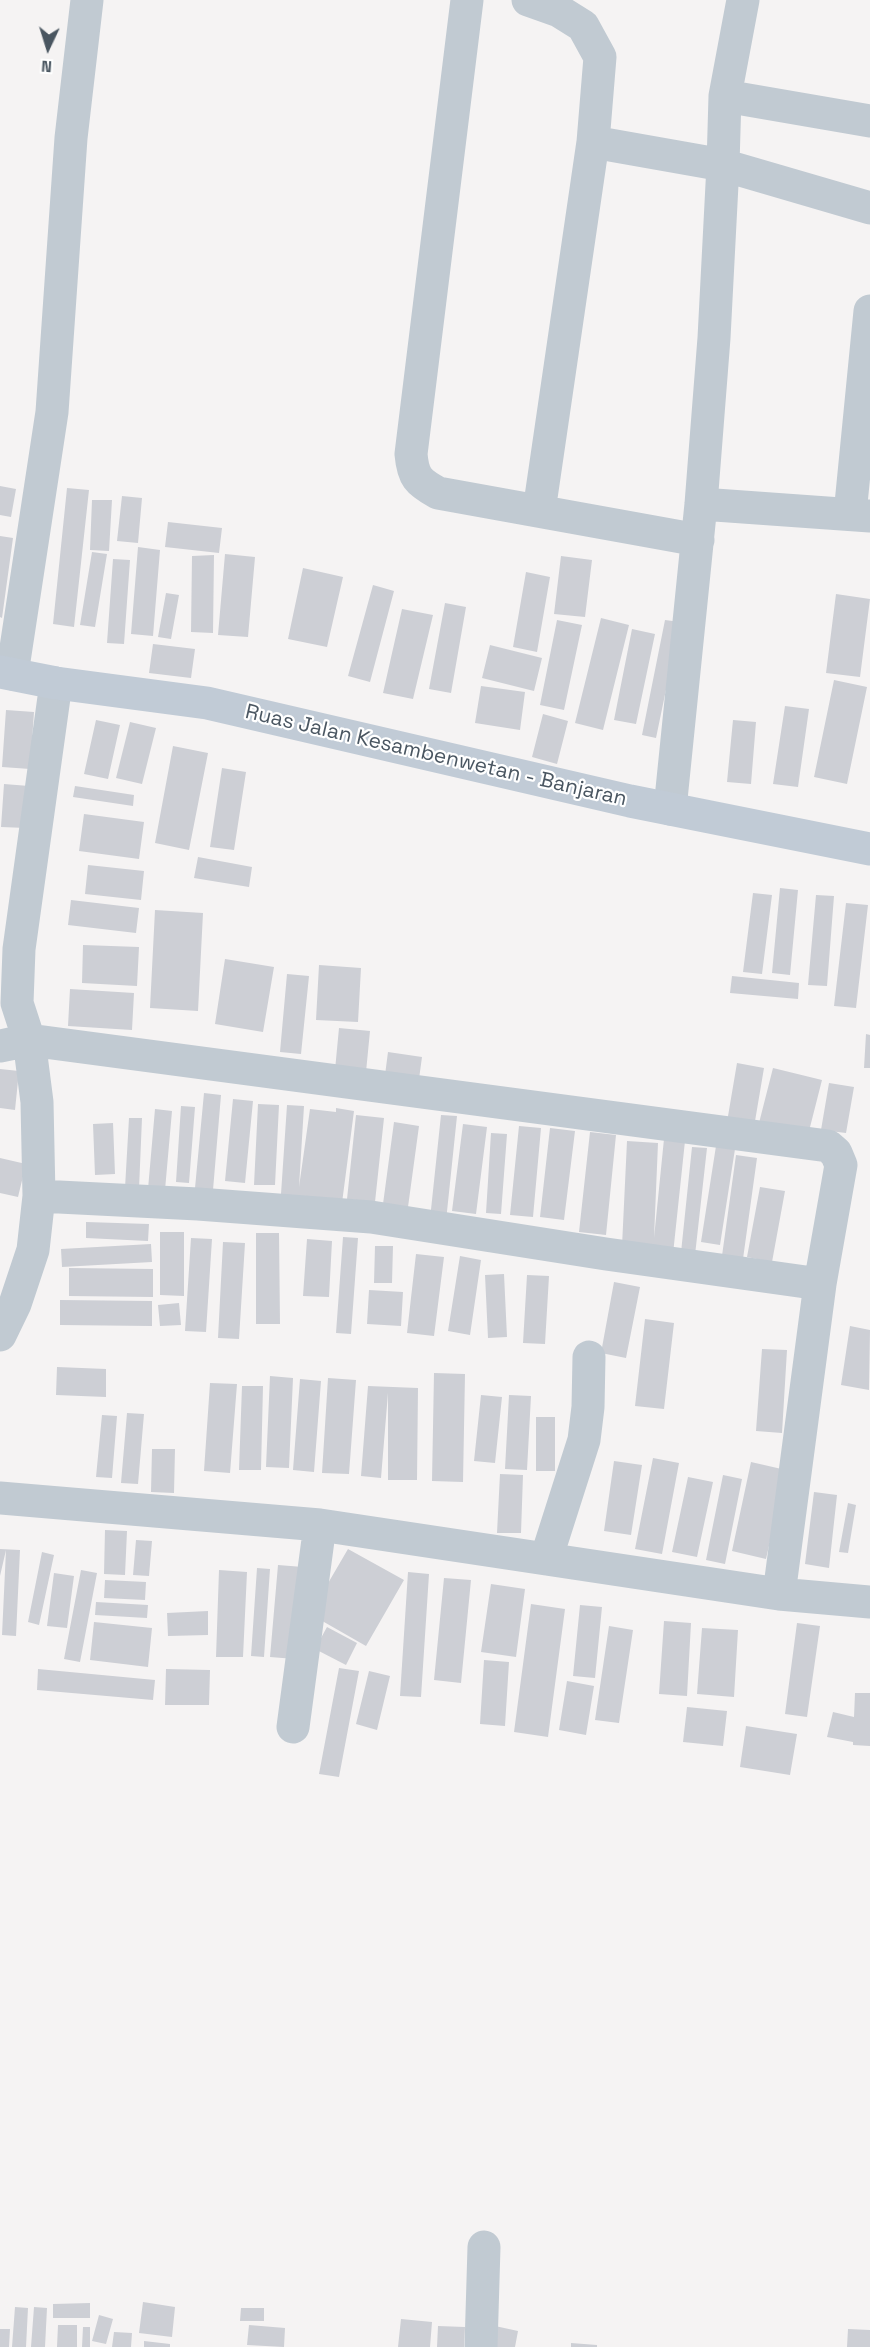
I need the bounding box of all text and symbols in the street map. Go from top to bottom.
north arrow [18,18,78,78]
text: N [41,56,53,77]
street label: Ruas Jalan Kesambenwetan - Banjaran [243,700,629,812]

